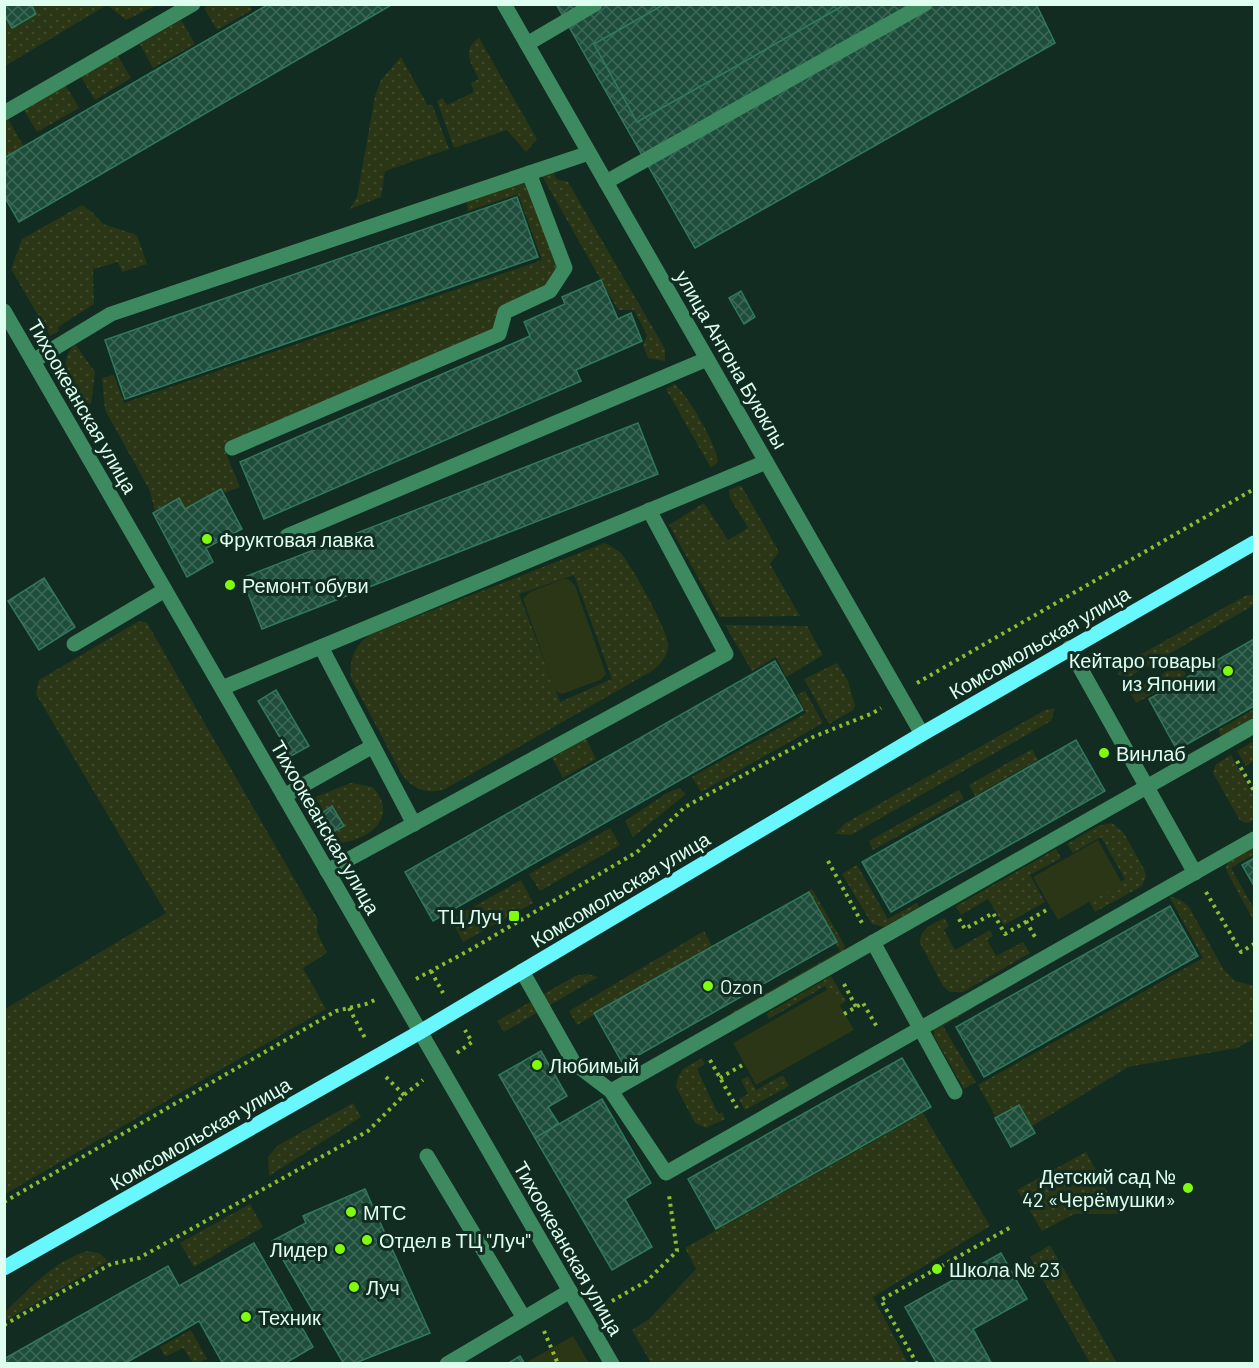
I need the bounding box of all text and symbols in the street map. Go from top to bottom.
street label: улица Антона Буюклы [671,265,793,453]
street label: Тихоокеанская улица [23,315,143,498]
place label: Фруктовая лавка [219,527,375,551]
marker: Фруктовая лавка [200,532,214,546]
place label: Ремонт обуви [242,573,369,597]
marker: Ремонт обуви [223,578,237,592]
street label: Комсомольская улица [944,580,1134,704]
place label: Кейтаро товары из Японии [1069,648,1216,695]
marker: Кейтаро товары из Японии [1221,664,1235,678]
street label: Тихоокеанская улица [266,736,386,919]
place label: Винлаб [1116,741,1186,765]
marker: Винлаб [1097,746,1111,760]
street label: Комсомольская улица [526,826,715,952]
place label: ТЦ Луч [437,904,502,928]
marker: ТЦ Луч [507,909,521,923]
place label: Ozon [720,974,763,998]
marker: Ozon [701,979,715,993]
place label: Любимый [549,1053,639,1077]
marker: Любимый [530,1058,544,1072]
street label: Комсомольская улица [105,1071,295,1195]
street label: Тихоокеанская улица [509,1157,629,1340]
place label: Детский сад № 42 «Черёмушки» [1022,1164,1176,1211]
marker: Детский сад № 42 «Черёмушки» [1181,1181,1195,1195]
place label: МТС [363,1200,406,1224]
marker: МТС [344,1205,358,1219]
place label: Отдел в ТЦ "Луч" [379,1228,531,1252]
marker: Отдел в ТЦ "Луч" [360,1233,374,1247]
place label: Лидер [270,1237,328,1261]
marker: Лидер [333,1242,347,1256]
place label: Школа № 23 [949,1257,1060,1281]
marker: Школа № 23 [930,1262,944,1276]
place label: Луч [366,1275,400,1299]
marker: Луч [347,1280,361,1294]
place label: Техник [258,1305,321,1329]
marker: Техник [239,1310,253,1324]

